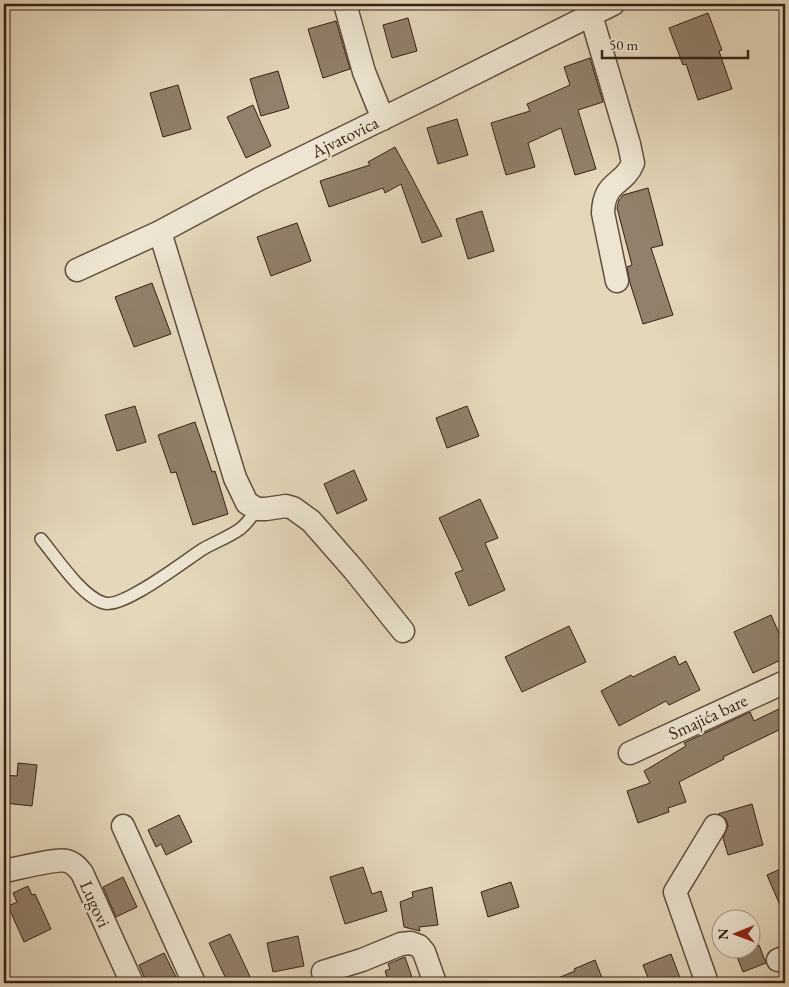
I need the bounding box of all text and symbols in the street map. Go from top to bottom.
scale bar [602,28,748,60]
text: 50 m [609,35,638,54]
street label: Ajvatovica [306,110,383,163]
street label: Smajića bare [664,688,751,745]
street label: Lugovi [75,877,116,931]
north arrow [712,910,762,960]
text: N [714,928,732,940]

